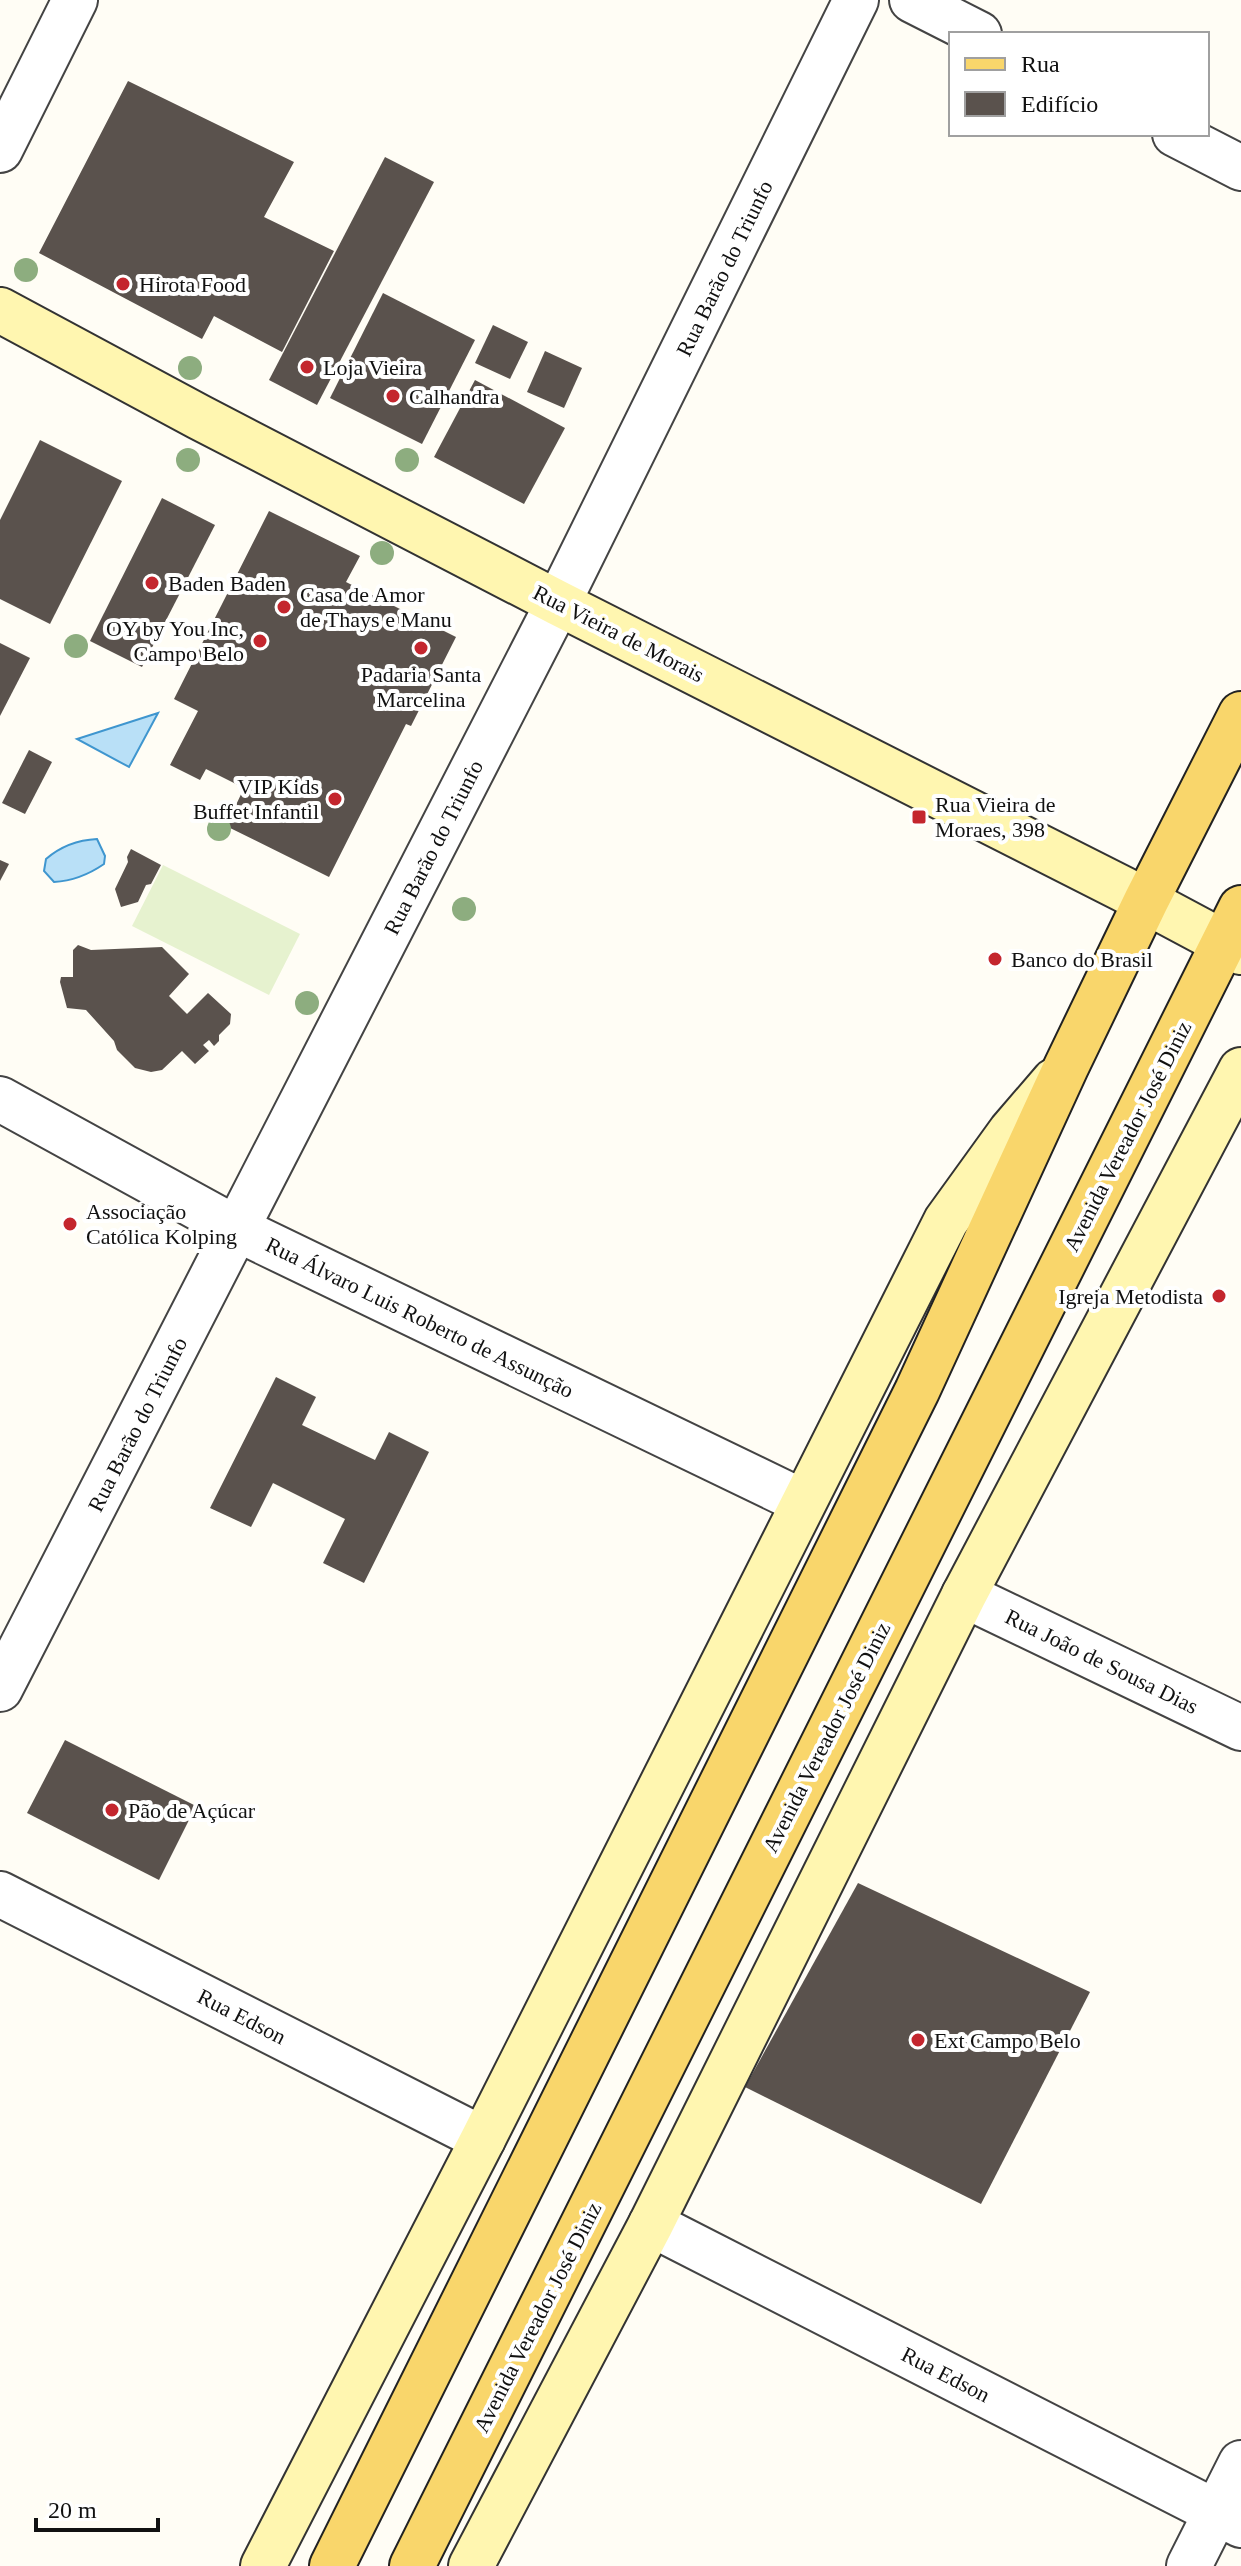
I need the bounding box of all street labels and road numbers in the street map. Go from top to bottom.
street label: Rua Barão do Triunfo [671,176,778,360]
street label: Rua Vieira de Morais [529,580,708,687]
street label: Rua Barão do Triunfo [379,756,488,939]
street label: Avenida Vereador José Diniz [1058,1017,1197,1256]
street label: Rua Álvaro Luis Roberto de Assunção [262,1232,578,1403]
street label: Rua Barão do Triunfo [83,1333,192,1516]
street label: Rua João de Sousa Dias [1001,1604,1202,1719]
street label: Avenida Vereador José Diniz [757,1618,896,1857]
street label: Rua Edson [193,1984,290,2049]
street label: Avenida Vereador José Diniz [468,2198,607,2437]
street label: Rua Edson [897,2342,994,2407]

